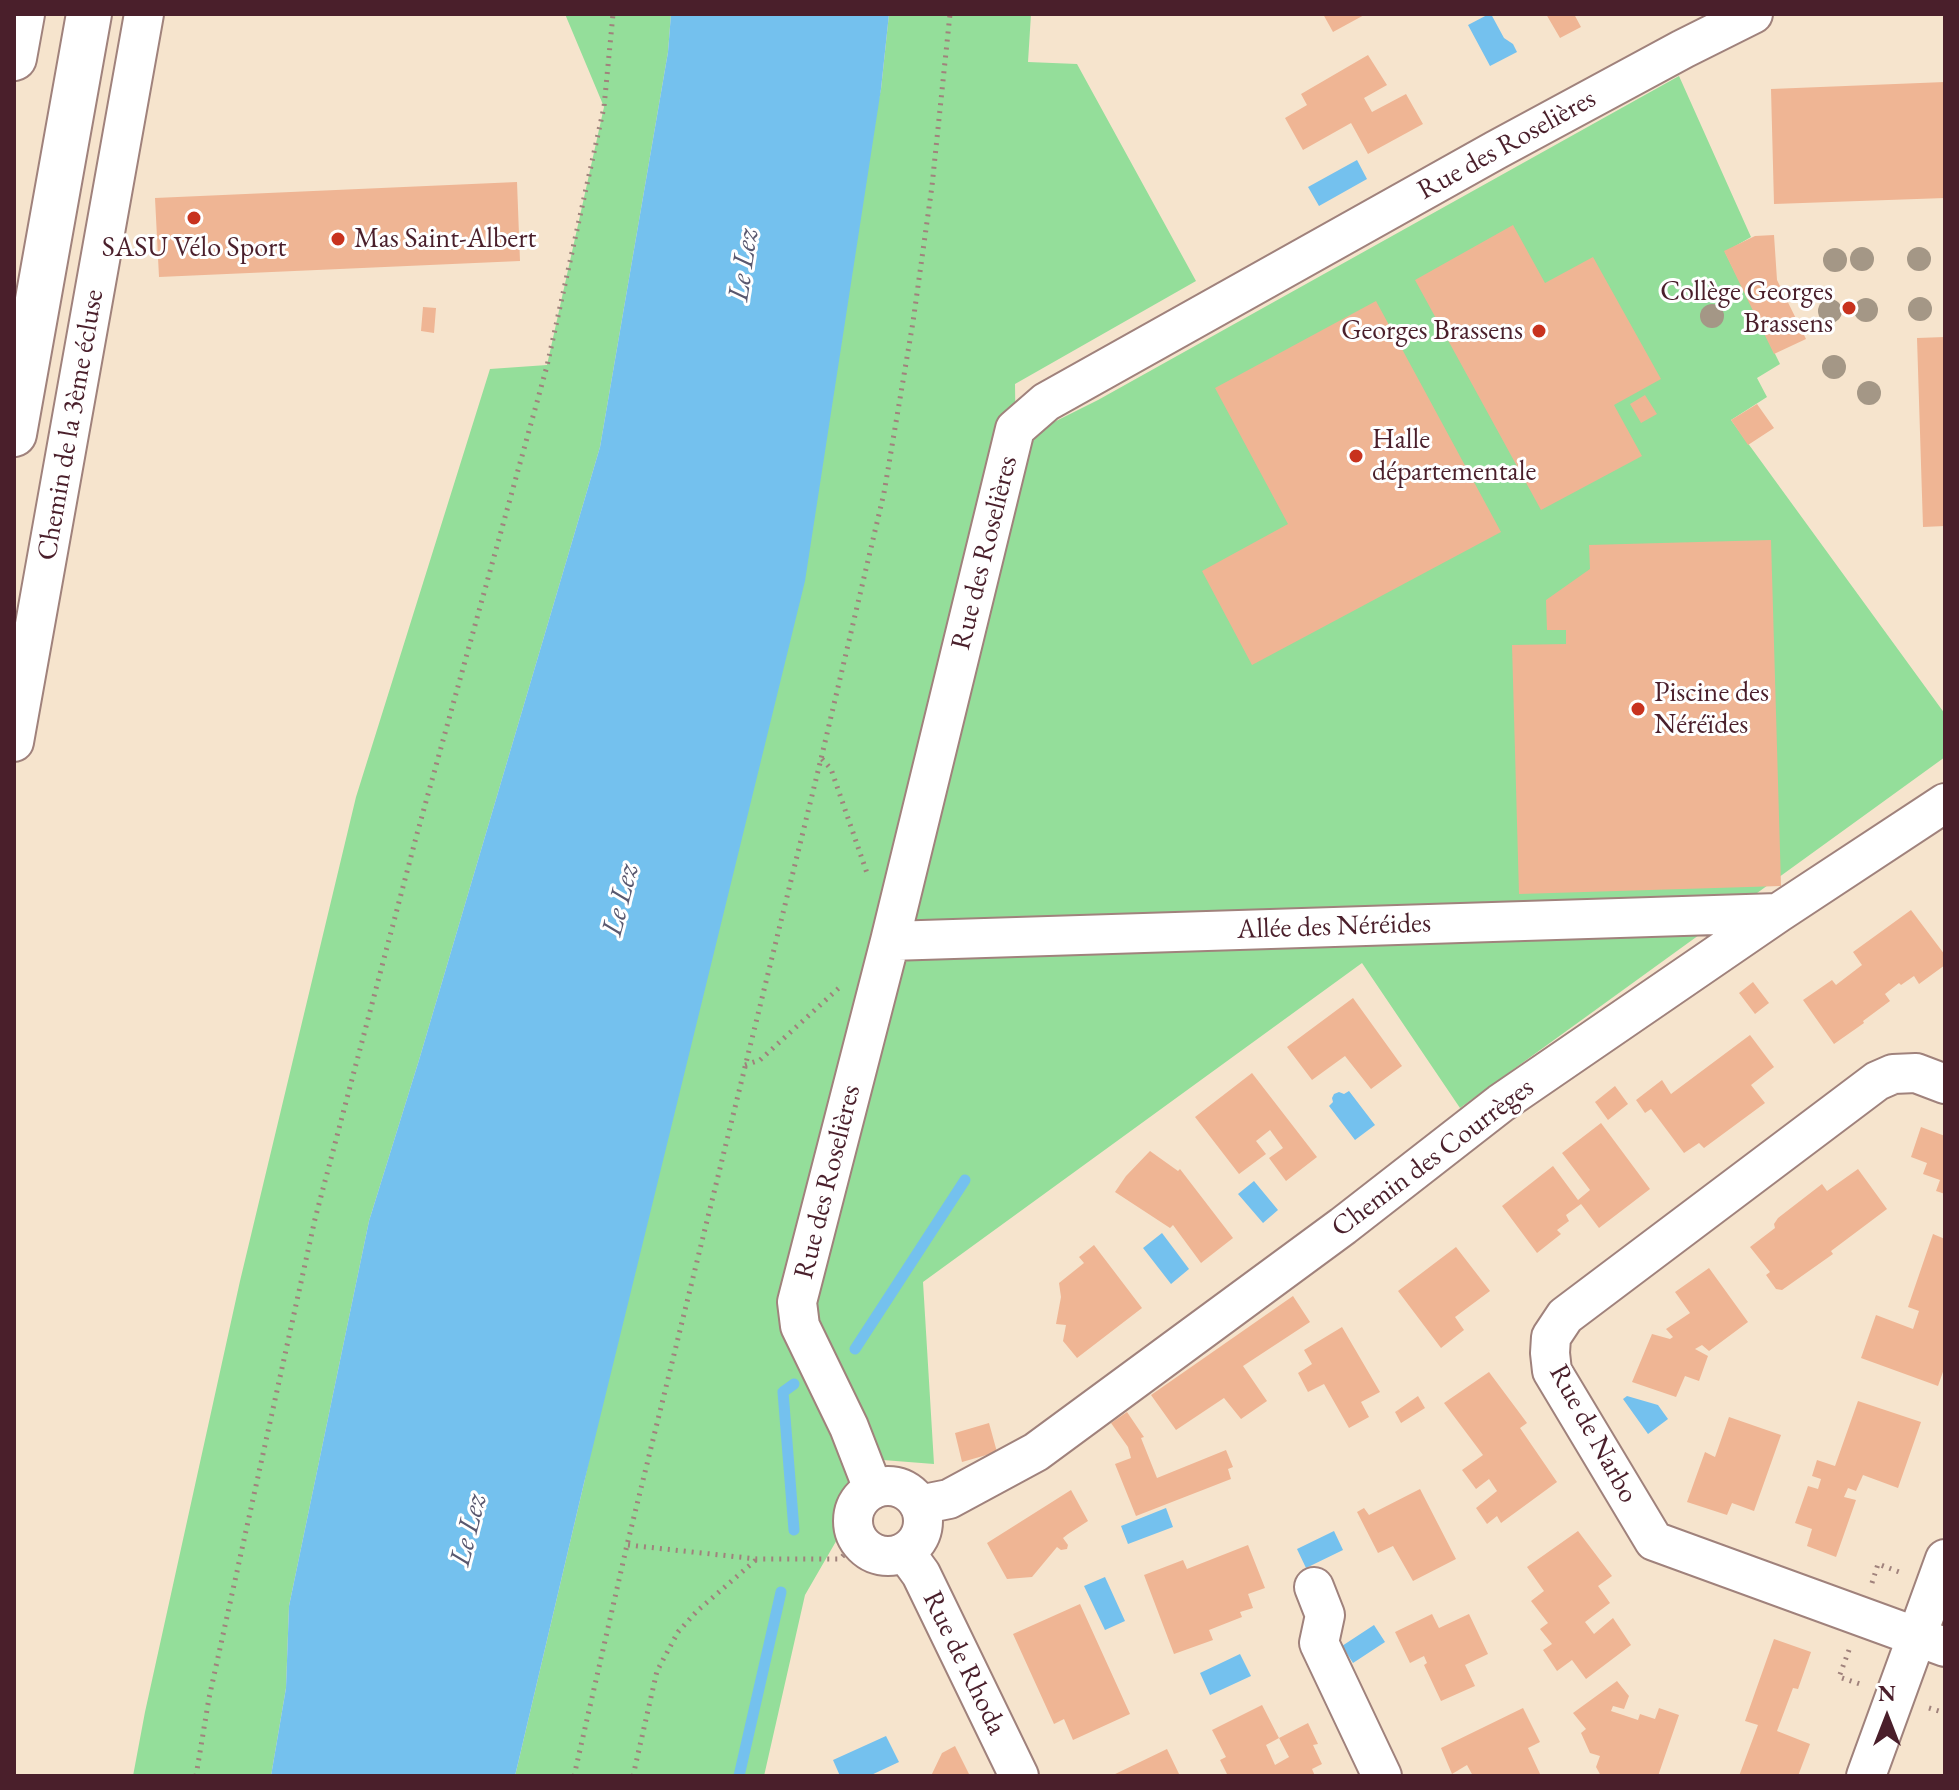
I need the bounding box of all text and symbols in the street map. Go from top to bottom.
street label: Rue des Roselières [1412,82,1602,208]
marker: SASU Vélo Sport [185,209,203,227]
place label: Mas Saint-Albert [354,222,536,256]
water label: Le Lez [721,226,767,304]
marker: Mas Saint-Albert [329,230,347,248]
place label: SASU Vélo Sport [102,231,286,265]
place label: Collège Georges Brassens [1660,275,1833,341]
street label: Chemin de la 3ème écluse [31,287,111,563]
marker: Collège Georges Brassens [1840,299,1858,317]
place label: Georges Brassens [1341,314,1523,348]
marker: Georges Brassens [1530,322,1548,340]
place label: Halle départementale [1372,423,1536,489]
marker: Halle départementale [1347,447,1365,465]
street label: Rue des Roselières [945,453,1025,653]
place label: Piscine des Néréïdes [1654,676,1769,742]
marker: Piscine des Néréïdes [1629,700,1647,718]
water label: Le Lez [595,860,647,940]
street label: Allée des Néréides [1236,907,1432,947]
street label: Chemin des Courrèges [1325,1071,1541,1245]
street label: Rue des Roselières [788,1082,868,1282]
street label: Rue de Narbo [1541,1359,1645,1509]
water label: Le Lez [443,1490,495,1570]
street label: Rue de Rhoda [915,1586,1013,1740]
north arrow [1847,1678,1927,1758]
text: N [1878,1679,1896,1708]

